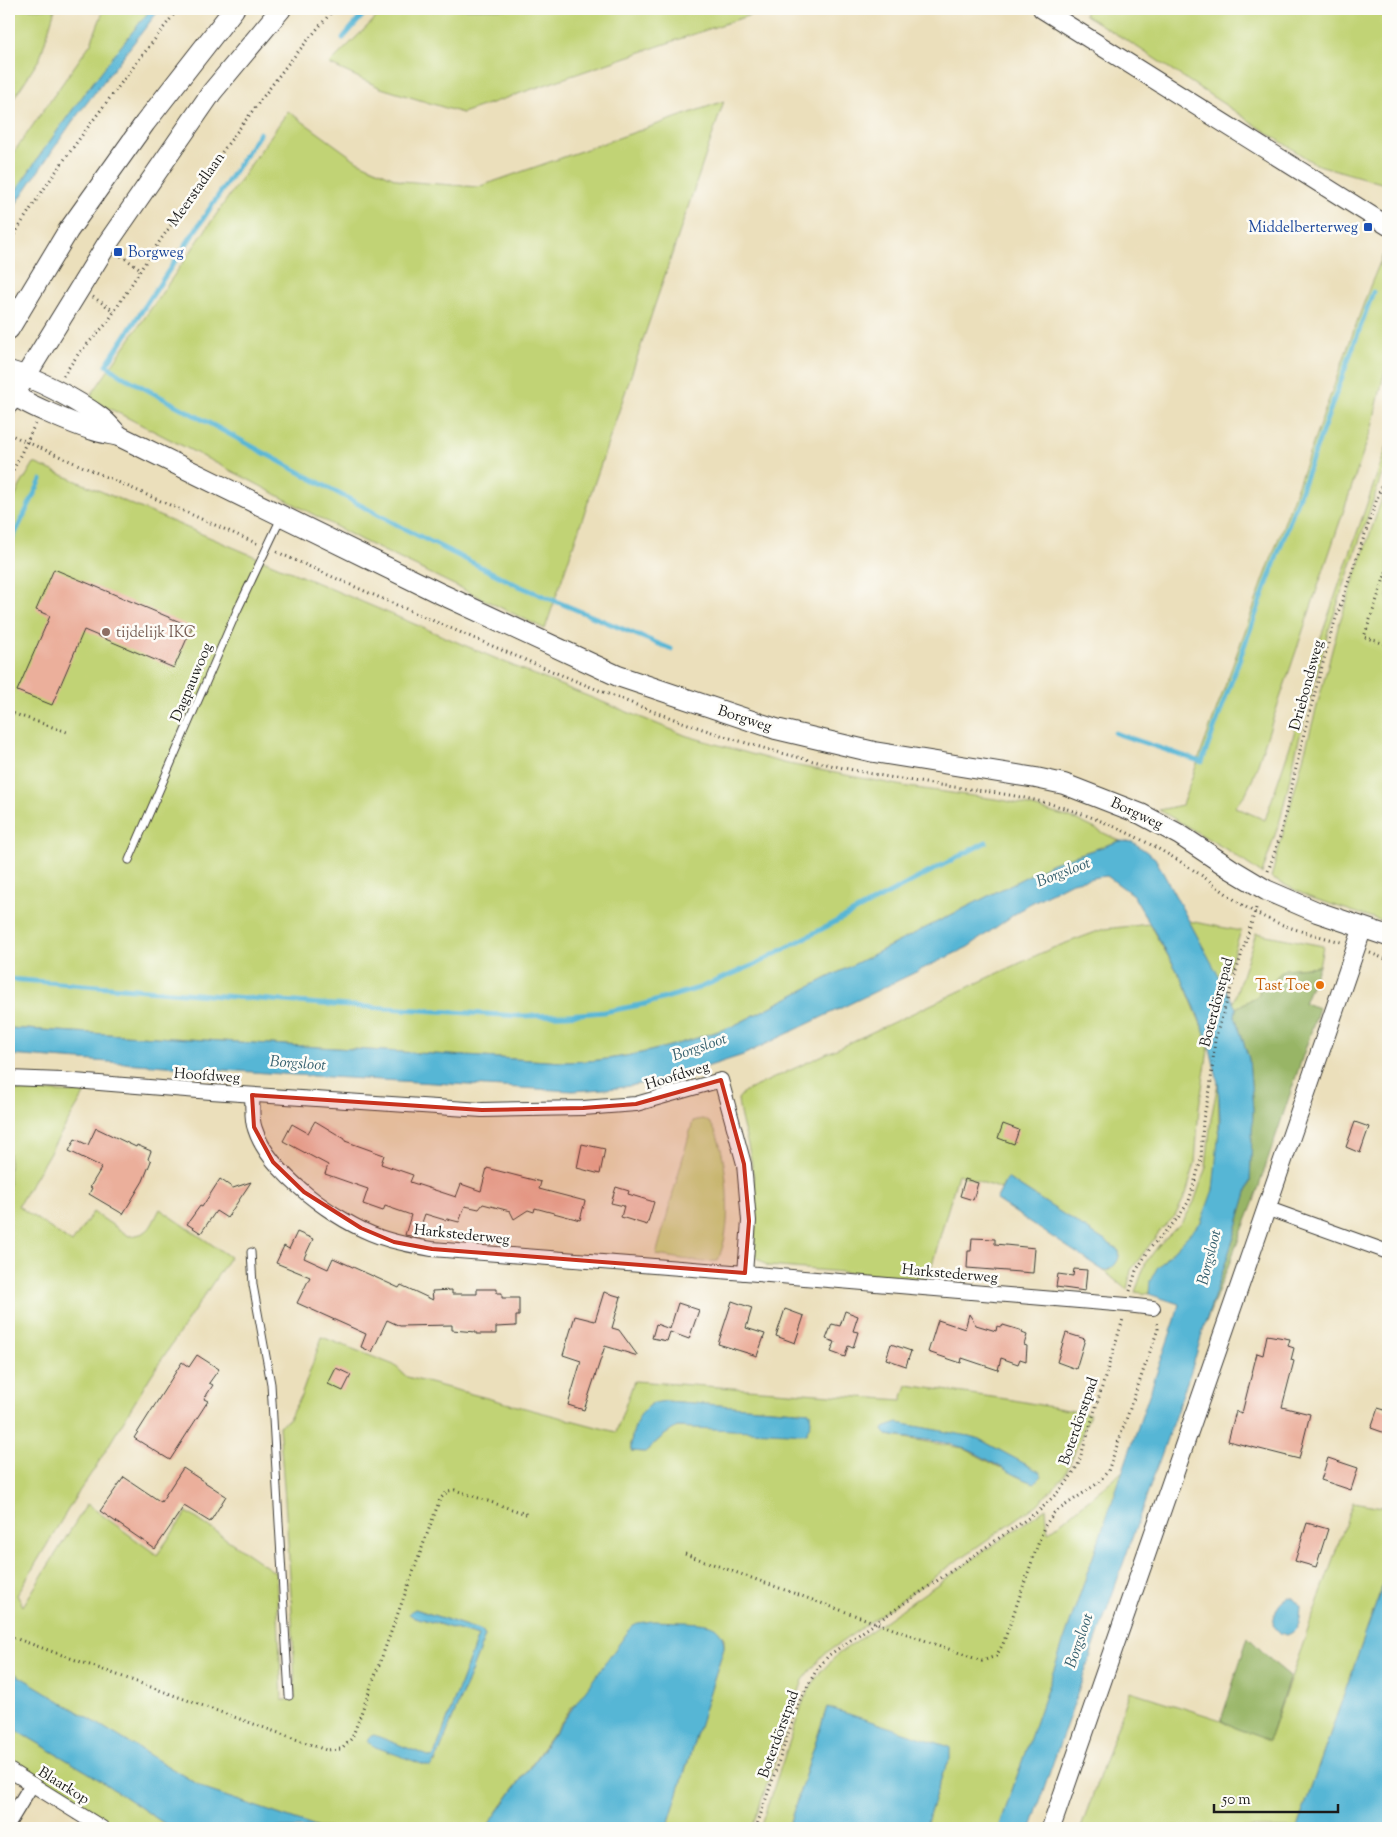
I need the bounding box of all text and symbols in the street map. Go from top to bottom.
street label: Meerstadlaan [164,148,231,231]
place label: Middelberterweg [1249,218,1358,239]
marker: Middelberterweg [1362,221,1374,233]
place label: Borgweg [128,243,184,264]
marker: Borgweg [112,246,124,258]
place label: tijdelijk IKC [116,623,196,644]
marker: tijdelijk IKC [100,626,112,638]
street label: Driebondsweg [1285,638,1330,733]
street label: Dagpauwoog [166,640,218,725]
street label: Borgweg [715,701,774,738]
street label: Borgweg [1107,793,1166,836]
water label: Borgsloot [1033,852,1095,894]
street label: Boterdörstpad [1195,955,1240,1050]
place label: Tast Toe [1255,976,1310,997]
marker: Tast Toe [1314,979,1326,991]
water label: Borgsloot [669,1028,730,1068]
water label: Borgsloot [269,1051,327,1078]
street label: Hoofdweg [643,1057,712,1096]
street label: Hoofdweg [173,1064,241,1089]
street label: Harkstederweg [413,1220,511,1251]
water label: Borgsloot [1192,1227,1228,1288]
street label: Harkstederweg [901,1260,999,1289]
street label: Boterdörstpad [1055,1374,1104,1468]
water label: Borgsloot [1060,1610,1101,1671]
street label: Boterdörstpad [754,1687,805,1781]
street label: Blaarkop [33,1762,93,1810]
scale bar [1214,1782,1338,1814]
text: 50 m [1221,1790,1251,1811]

